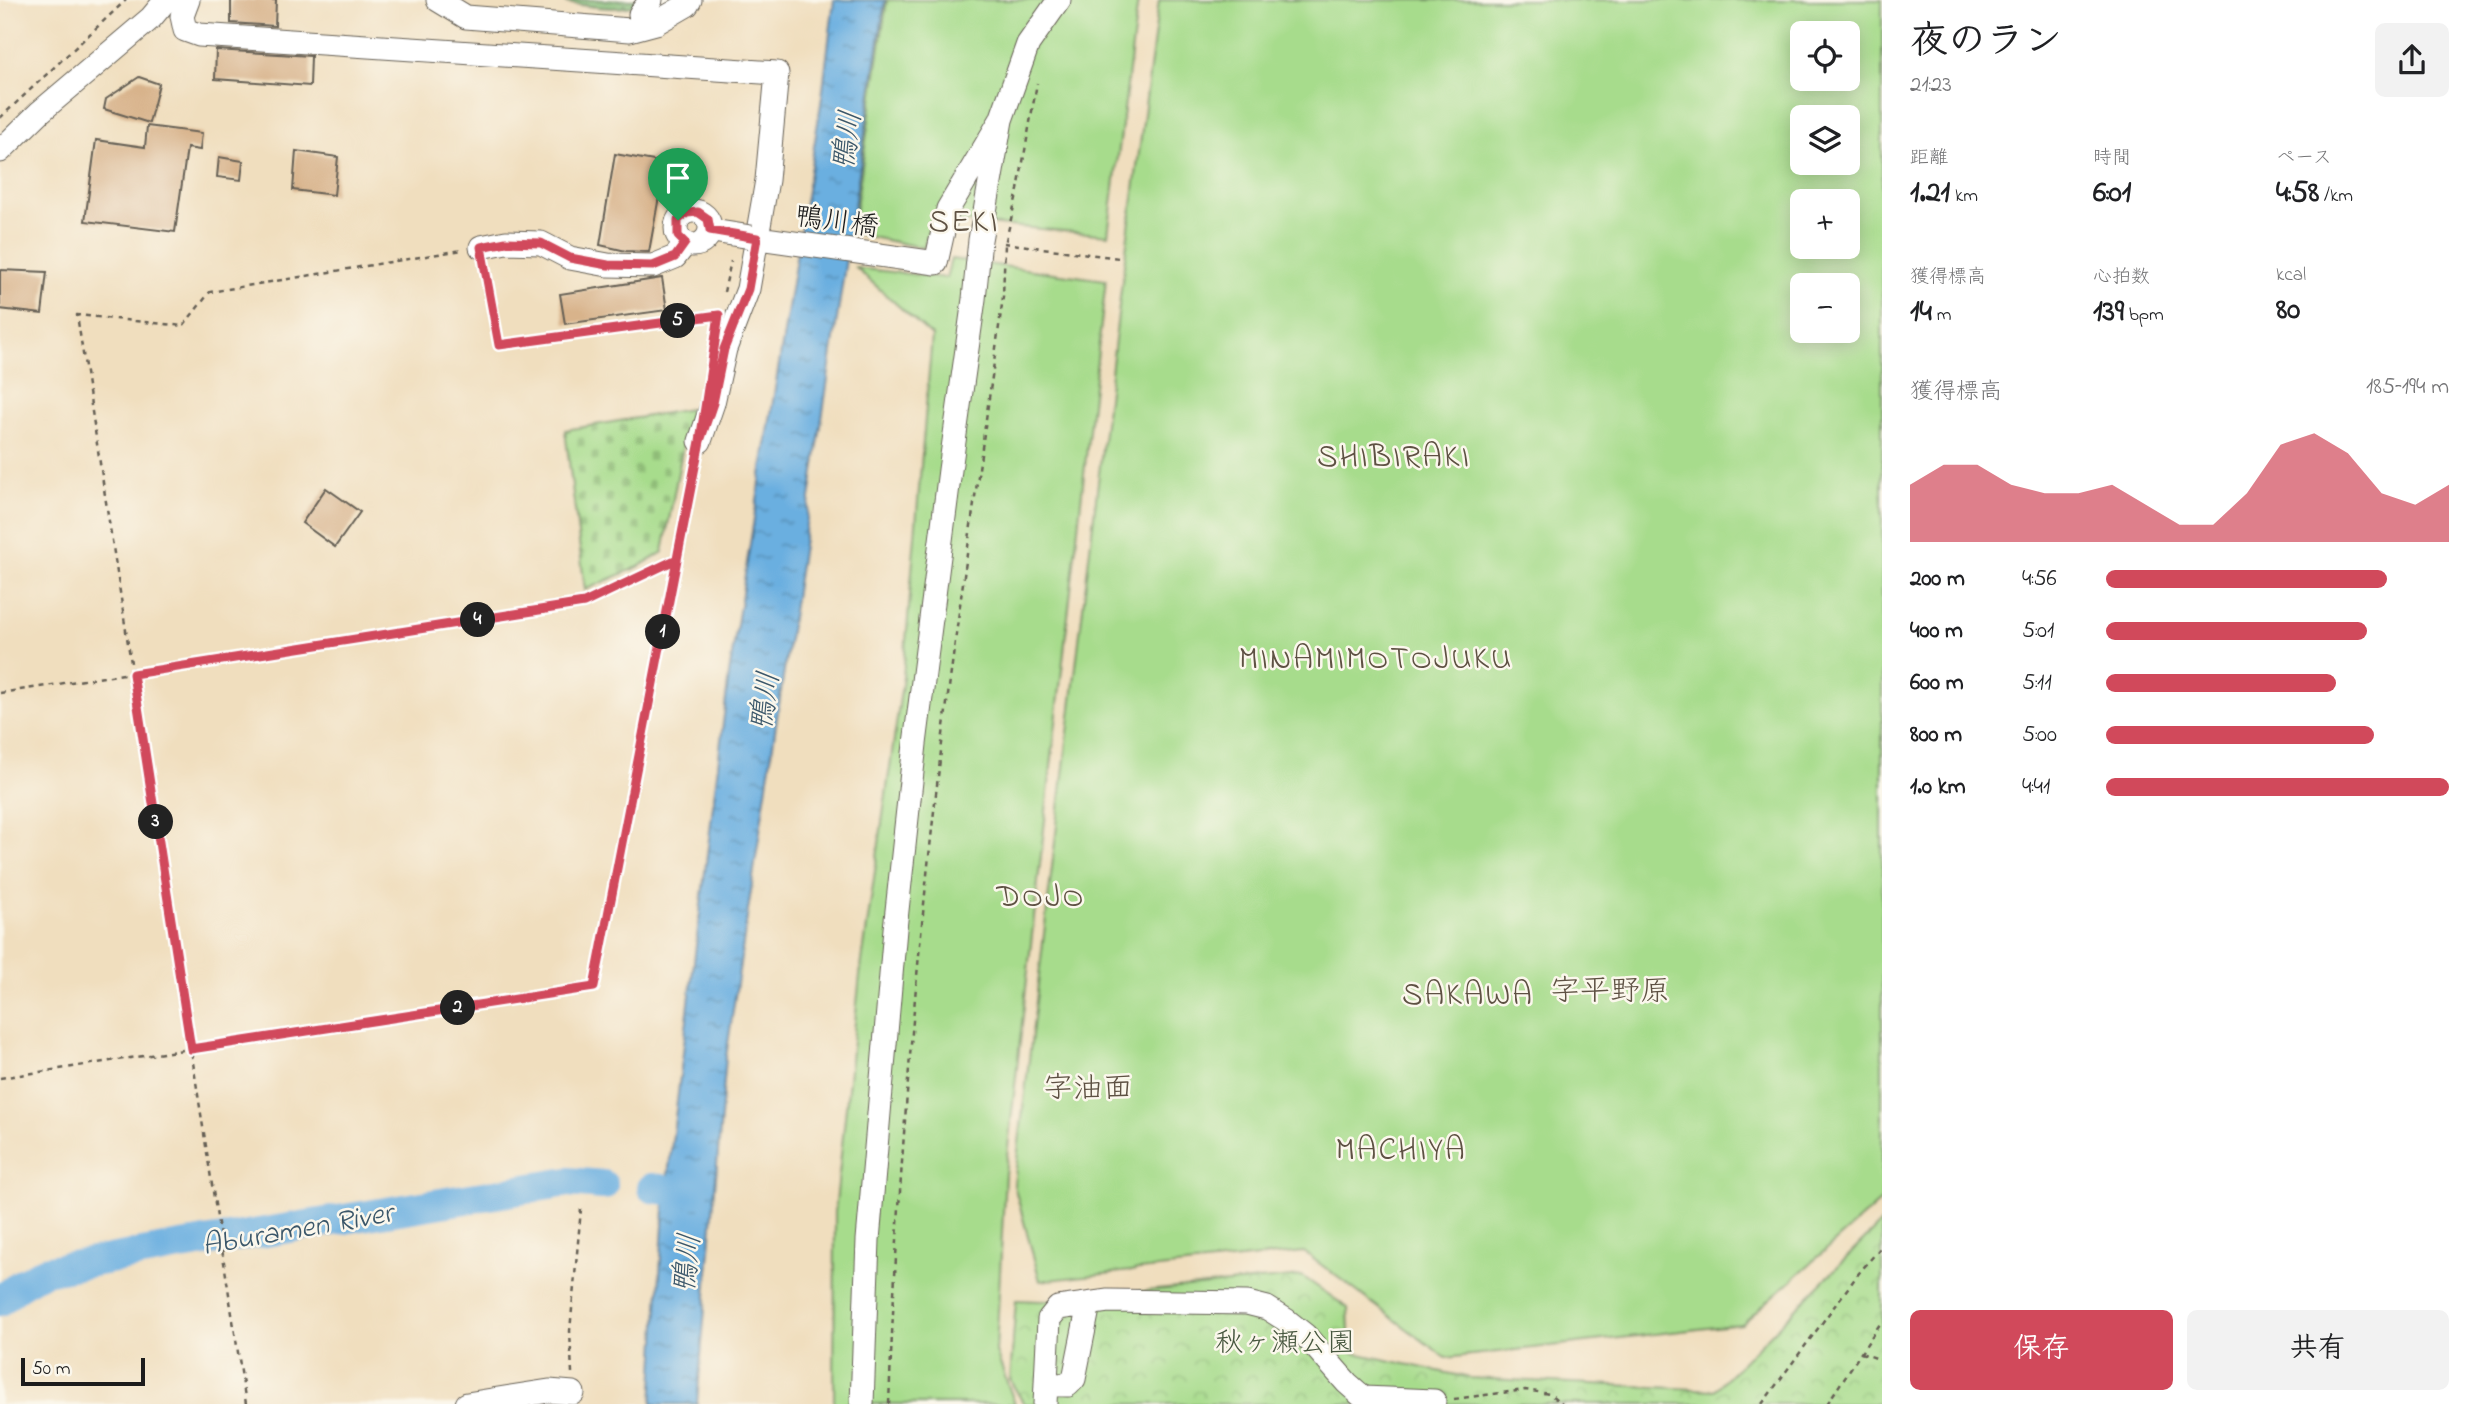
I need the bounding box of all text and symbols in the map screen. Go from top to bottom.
text: 夜のラン [1910,15,2062,71]
map controls [1790,21,1860,343]
button: locate [1790,21,1860,91]
button: share [2375,23,2449,97]
text: 21:23 [1910,69,1952,102]
button: layers [1790,105,1860,175]
water label: 鴨川 [823,108,875,173]
text: 距離 [1910,145,1948,172]
text: 時間 [2093,145,2131,172]
text: ペース [2276,145,2332,172]
pin [648,148,708,220]
icon: arrive [659,159,697,197]
text: 1.21 [1910,172,1950,216]
text: 6:01 [2093,172,2131,216]
text: 4:58 [2276,172,2319,216]
text: km [1950,183,1978,210]
text: /km [2319,183,2353,210]
button: + [1790,189,1860,259]
street label: 鴨川橋 [792,197,881,250]
district label: SEKI [929,200,999,247]
text: kcal [2276,262,2306,289]
text: 獲得標高 [1910,264,1986,291]
text: 心拍数 [2093,264,2150,291]
button: − [1790,273,1860,343]
text: 80 [2276,289,2300,333]
text: 14 [1910,291,1932,335]
text: 139 [2093,291,2124,335]
text: m [1932,302,1951,329]
text: bpm [2124,302,2164,329]
pin: 5 [660,304,696,338]
text: 5 [672,307,683,334]
text: 185–194 m [2366,371,2449,404]
text: 獲得標高 [1910,376,2002,409]
district label: SHIBIRAKI [1317,435,1471,482]
text: 200 m [1910,563,1965,596]
text: 4:56 [2022,563,2057,596]
pin: 4 [461,602,496,638]
text: 4 [474,606,481,633]
pin: 1 [646,614,680,650]
text: 400 m [1910,615,1963,648]
text: 5:01 [2022,615,2054,648]
text: 1 [659,618,666,645]
district label: MINAMIMOTOJUKU [1239,637,1513,684]
text: 600 m [1910,667,1964,700]
text: 5:11 [2022,667,2052,700]
water label: 鴨川 [741,669,793,734]
text: 800 m [1910,719,1962,752]
text: 5:00 [2022,719,2057,752]
text: 1.0 km [1910,771,1966,804]
text: 4:41 [2022,771,2050,804]
pin: 3 [138,804,174,840]
text: 3 [152,808,159,835]
district label: DOJO [995,875,1086,922]
district label: 字平野原 [1550,971,1670,1015]
district label: SAKAWA [1402,973,1534,1020]
pin: 2 [440,990,476,1026]
text: 2 [453,994,462,1021]
district label: 字油面 [1043,1068,1133,1112]
district label: MACHIYA [1335,1128,1467,1175]
water label: Aburamen River [199,1192,400,1269]
water label: 鴨川 [664,1231,714,1295]
button: 保存 [1910,1310,2173,1390]
button: 共有 [2187,1310,2449,1390]
park label: 秋ヶ瀬公園 [1215,1324,1355,1365]
scale bar [21,1355,145,1387]
text: 50 m [32,1356,71,1383]

